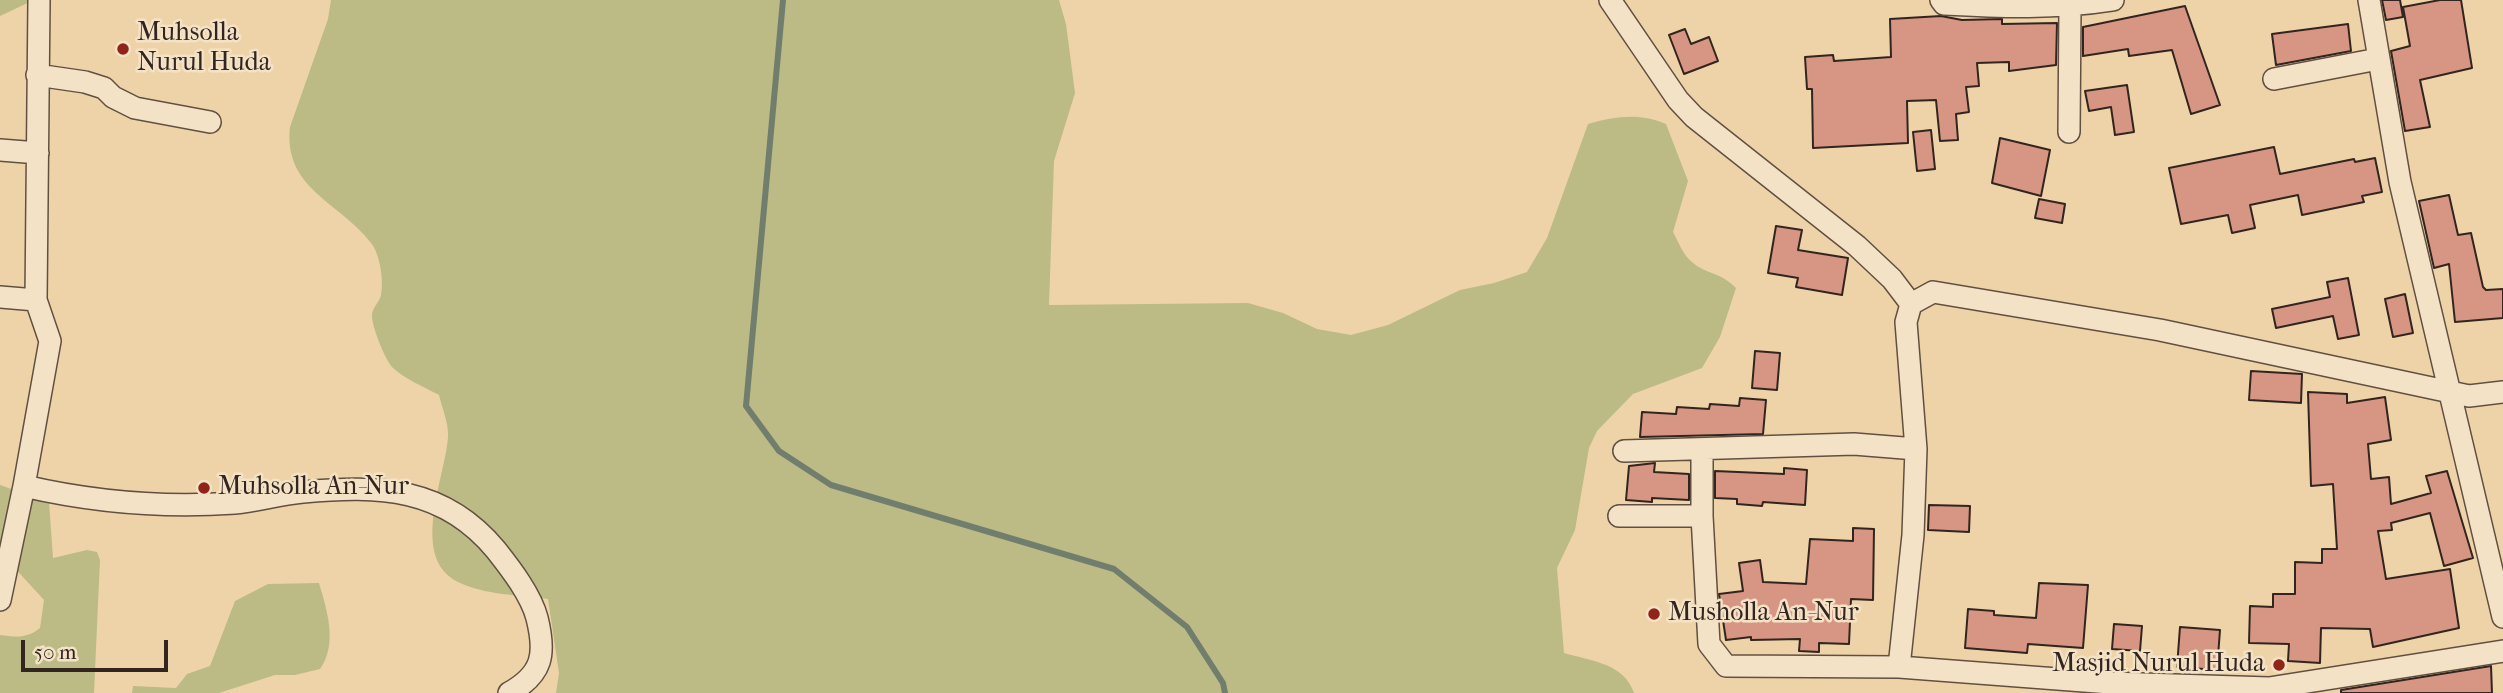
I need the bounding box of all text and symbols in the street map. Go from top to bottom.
place label: Muhsolla Nurul Huda [137,18,271,80]
marker: Muhsolla Nurul Huda [115,41,131,57]
place label: Muhsolla An-Nur [218,472,409,504]
marker: Muhsolla An-Nur [196,480,212,496]
place label: Musholla An-Nur [1668,598,1859,630]
marker: Musholla An-Nur [1646,606,1662,622]
scale bar [24,626,172,670]
text: 50 m [34,640,77,664]
place label: Masjid Nurul Huda [2052,649,2265,681]
marker: Masjid Nurul Huda [2271,657,2287,673]

